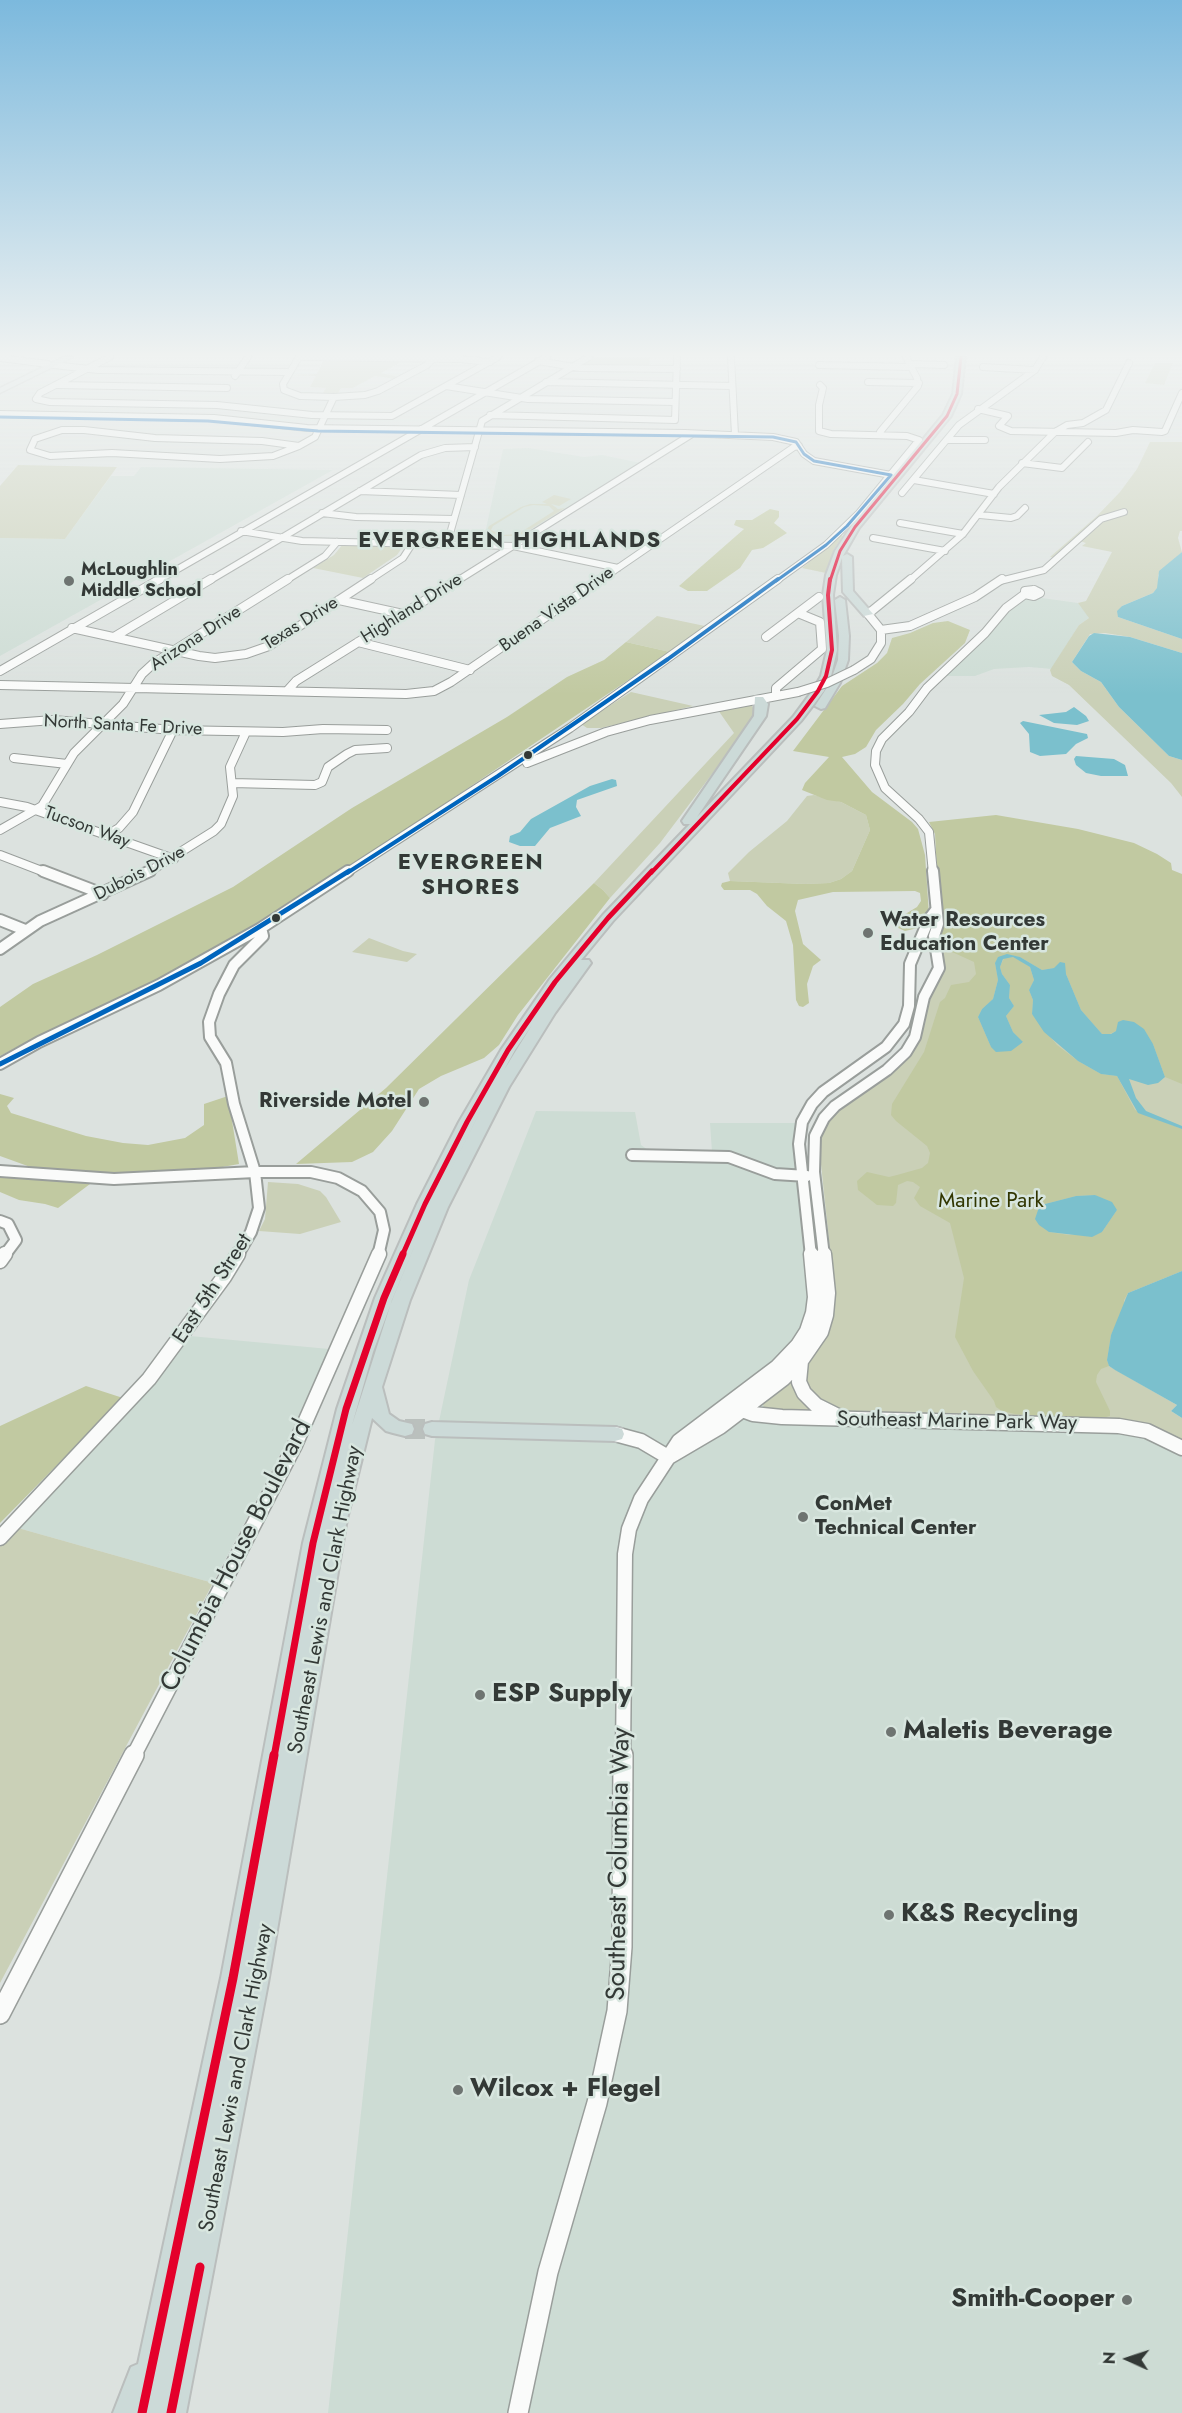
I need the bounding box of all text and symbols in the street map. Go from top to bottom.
district label: EVERGREEN HIGHLANDS [358,529,662,555]
place label: McLoughlin Middle School [81,560,201,602]
street label: Buena Vista Drive [496,563,618,657]
street label: Highland Drive [357,569,467,649]
marker: McLoughlin Middle School [62,574,76,588]
street label: Texas Drive [259,592,343,656]
street label: Arizona Drive [146,602,246,676]
street label: North Santa Fe Drive [43,711,203,741]
unlabelled marker [522,749,534,761]
street label: Tucson Way [41,803,133,853]
street label: Dubois Drive [91,842,189,906]
district label: EVERGREEN SHORES [398,851,544,902]
place label: Water Resources Education Center [880,908,1049,958]
unlabelled marker [270,912,282,924]
marker: Water Resources Education Center [861,926,875,940]
place label: Riverside Motel [259,1089,412,1115]
marker: Riverside Motel [417,1095,431,1109]
park label: Marine Park [938,1189,1044,1215]
street label: East 5th Street [168,1229,258,1349]
street label: Southeast Marine Park Way [837,1407,1077,1437]
street label: Columbia House Boulevard [155,1415,319,1697]
street label: Southeast Lewis and Clark Highway [284,1444,368,1756]
place label: ConMet Technical Center [815,1492,977,1542]
marker: ConMet Technical Center [796,1510,810,1524]
place label: ESP Supply [492,1679,632,1711]
marker: ESP Supply [473,1688,487,1702]
place label: Maletis Beverage [903,1716,1113,1748]
marker: Maletis Beverage [884,1725,898,1739]
street label: Southeast Columbia Way [602,1727,638,2001]
place label: K&S Recycling [901,1899,1078,1931]
marker: K&S Recycling [882,1908,896,1922]
street label: Southeast Lewis and Clark Highway [195,1922,279,2234]
place label: Wilcox + Flegel [470,2074,661,2106]
marker: Wilcox + Flegel [451,2083,465,2097]
place label: Smith-Cooper [951,2284,1115,2316]
marker: Smith-Cooper [1120,2293,1134,2307]
north arrow [1098,2329,1158,2389]
text: N [1098,2351,1121,2365]

